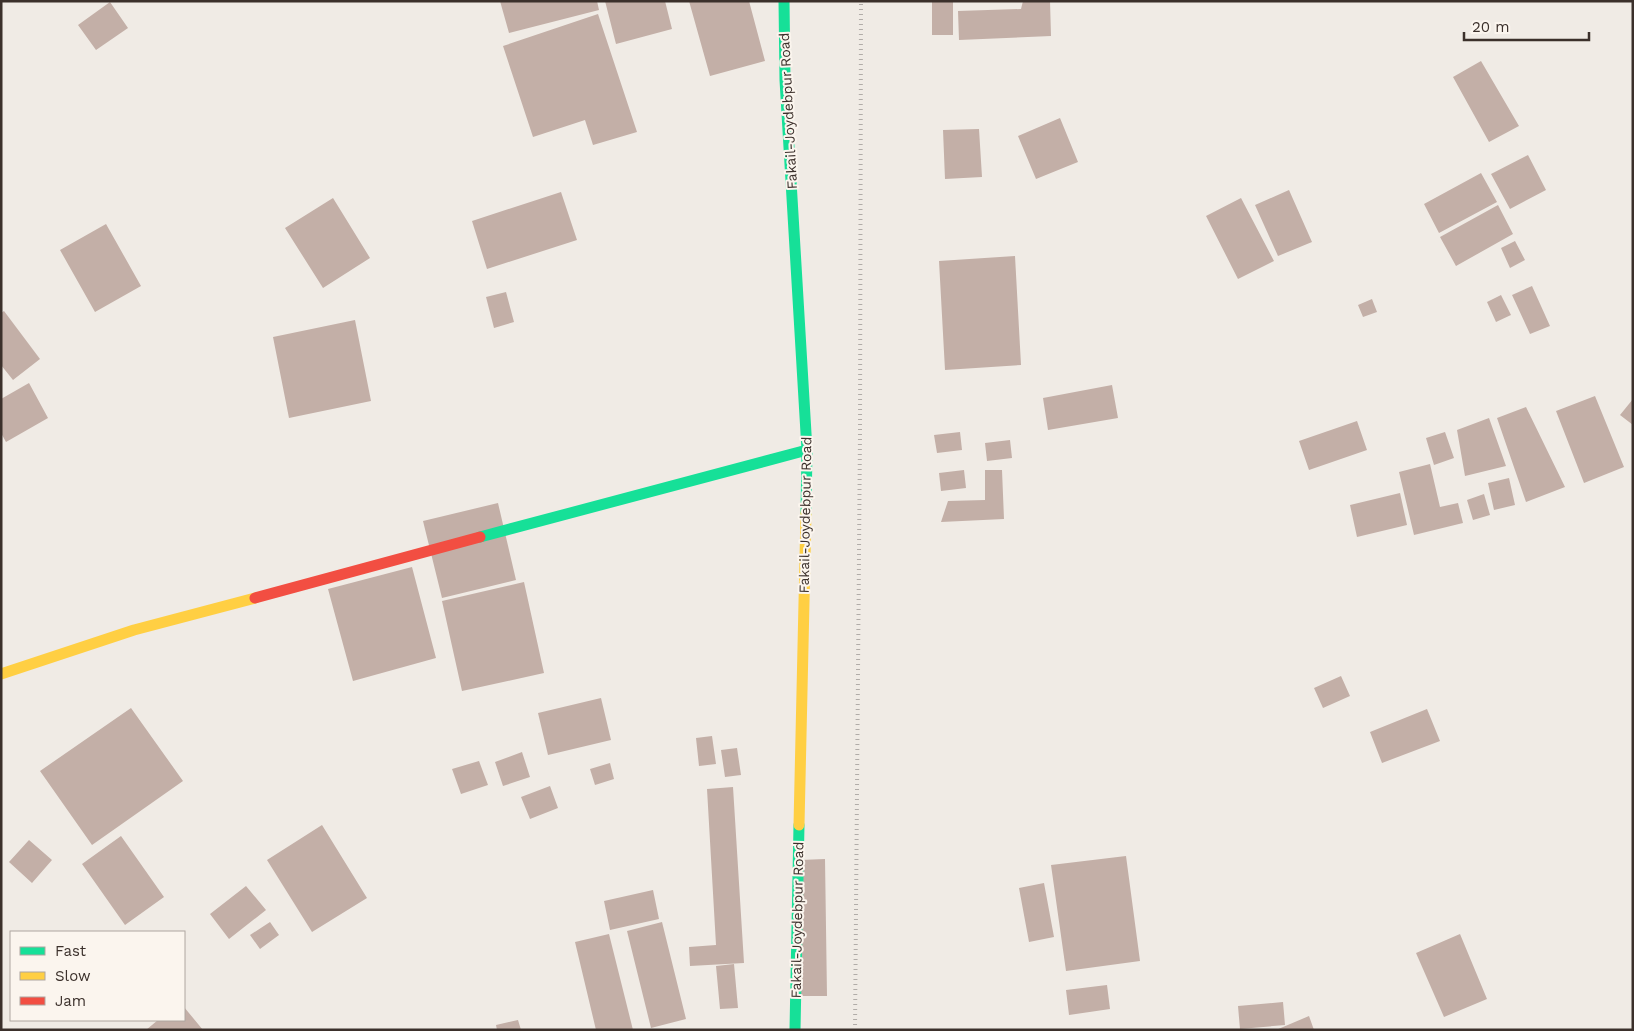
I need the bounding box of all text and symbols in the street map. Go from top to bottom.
scale bar [1464,10,1589,42]
text: 20 m [1472,18,1510,36]
street label: Fakail-Joydebpur Road [776,32,800,190]
street label: Fakail-Joydebpur Road [796,437,814,593]
street label: Fakail-Joydebpur Road [788,842,806,998]
legend [10,931,185,1021]
text: Fast [55,942,87,960]
text: Slow [55,967,91,985]
text: Jam [55,992,86,1010]

